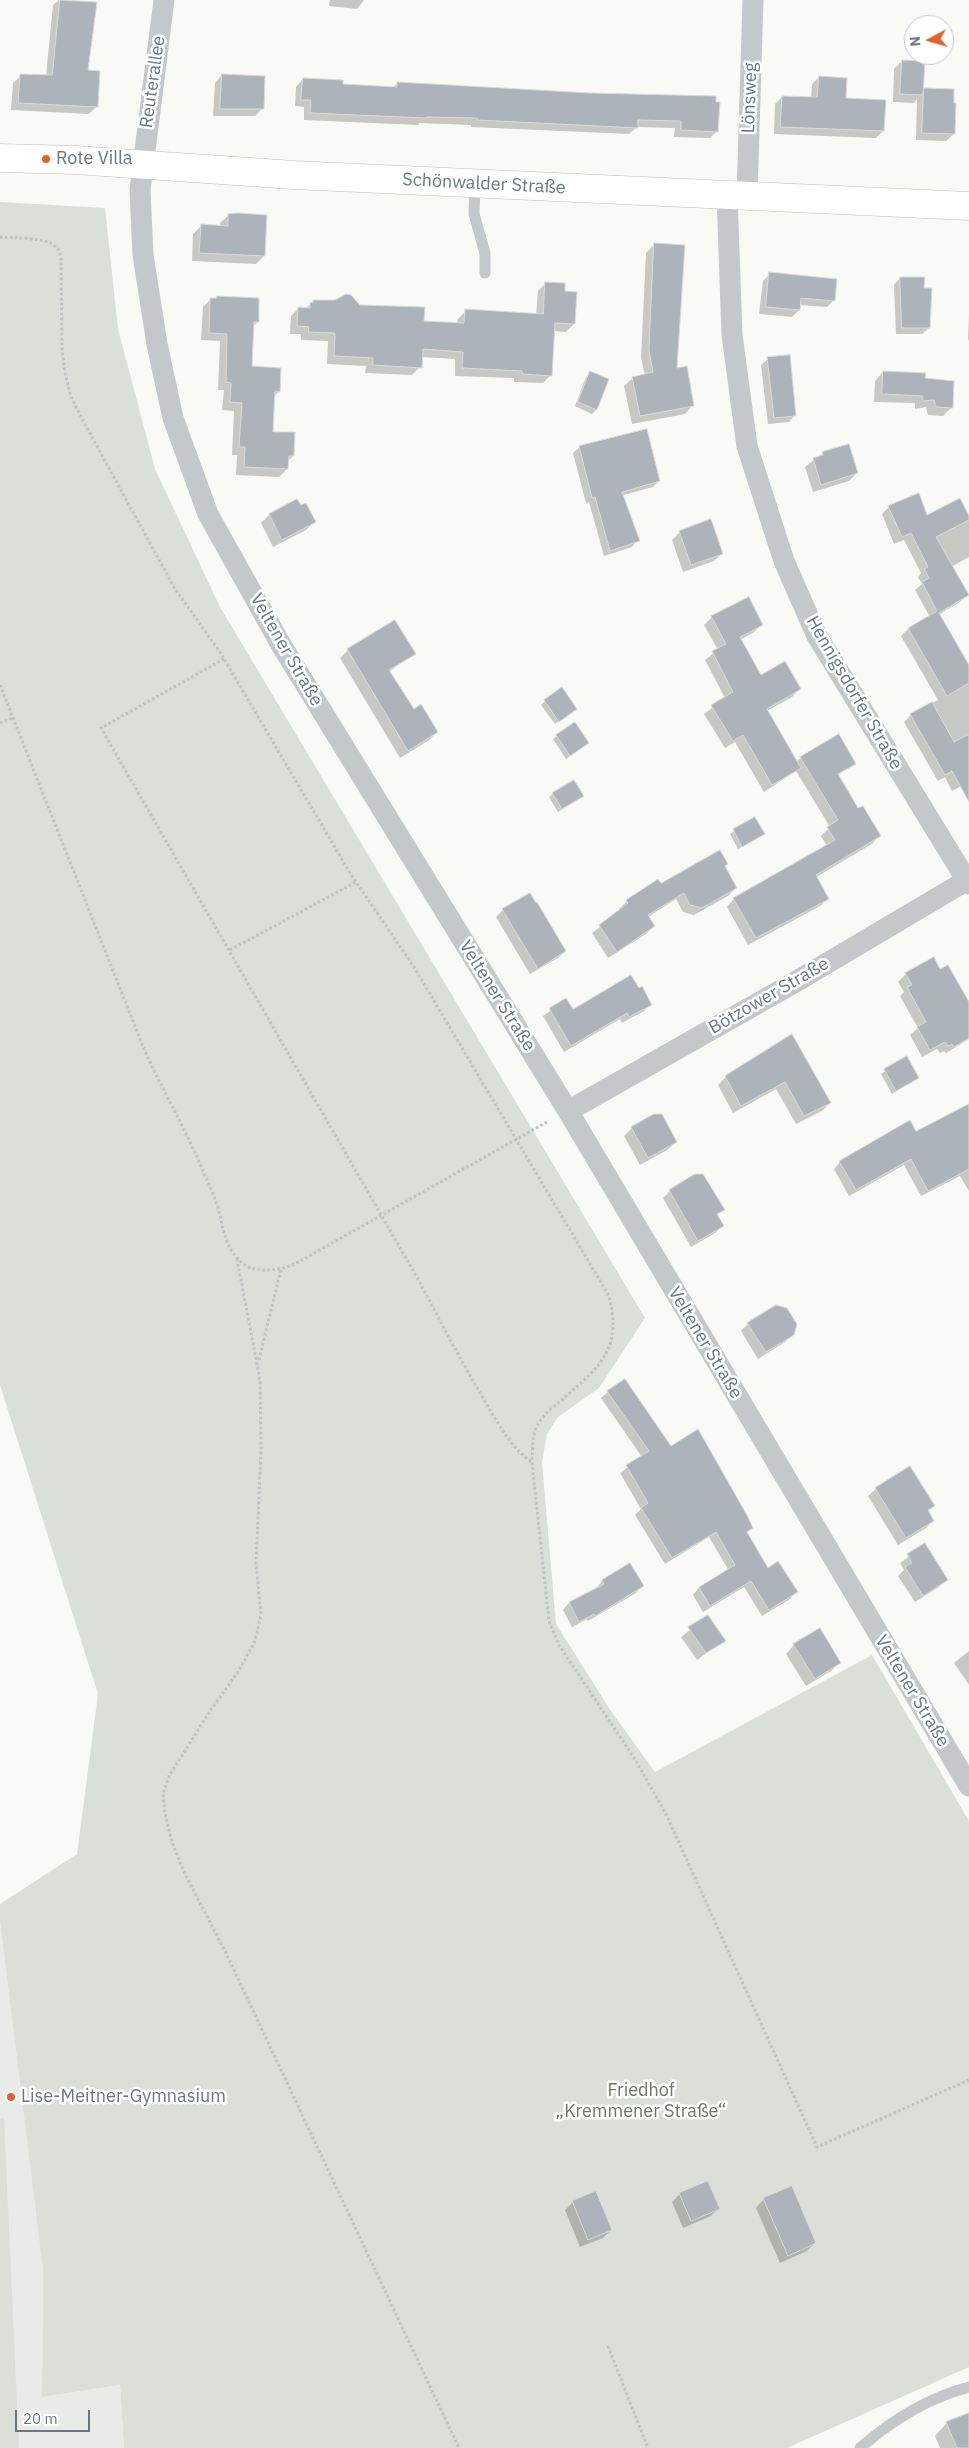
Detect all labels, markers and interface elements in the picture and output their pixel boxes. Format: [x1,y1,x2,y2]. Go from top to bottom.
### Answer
north arrow [904,15,954,65]
street label: Reuterallee [136,34,170,130]
text: N [906,35,925,47]
street label: Lönsweg [738,62,762,134]
place label: Rote Villa [56,148,132,170]
marker: Rote Villa [40,153,52,165]
street label: Schönwalder Straße [402,169,566,199]
street label: Veltener Straße [245,590,327,710]
street label: Hennigsdorfer Straße [801,612,907,774]
street label: Veltener Straße [454,937,540,1055]
street label: Bötzower Straße [705,953,833,1039]
street label: Veltener Straße [663,1283,747,1403]
street label: Veltener Straße [870,1631,954,1751]
park label: Friedhof „Kremmener Straße“ [556,2080,726,2122]
place label: Lise-Meitner-Gymnasium [21,2086,226,2108]
marker: Lise-Meitner-Gymnasium [5,2091,17,2103]
scale bar [18,2400,92,2432]
text: 20 m [23,2409,58,2428]

